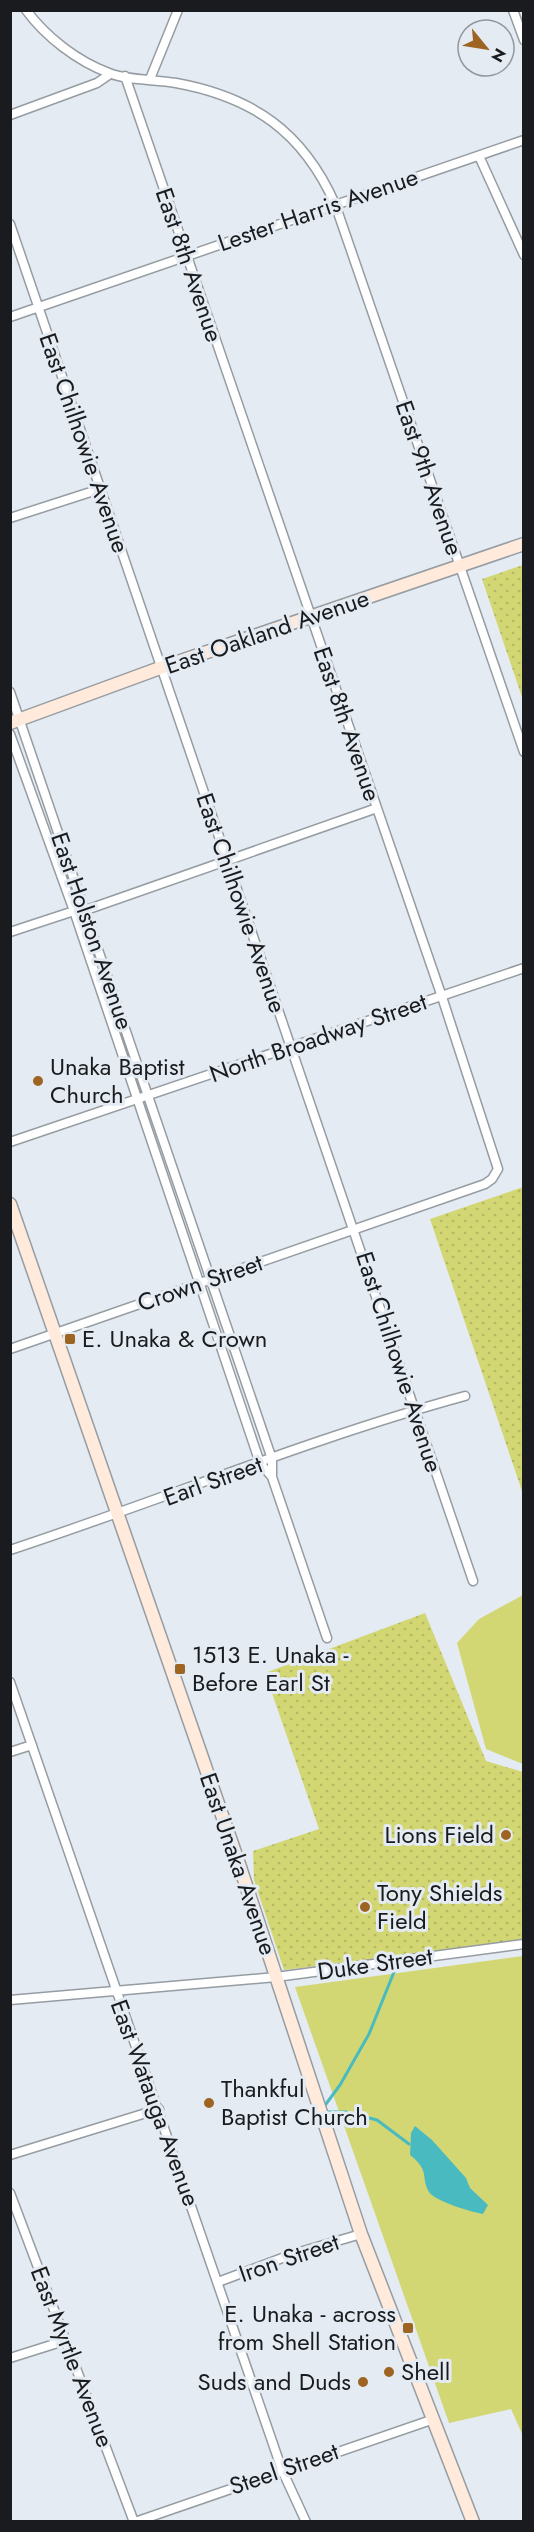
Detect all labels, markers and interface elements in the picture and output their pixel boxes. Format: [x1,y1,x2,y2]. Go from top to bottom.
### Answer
north arrow [456,18,516,78]
text: N [485,44,512,67]
street label: Lester Harris Avenue [213,159,423,260]
street label: East 8th Avenue [147,183,232,347]
street label: East Chilhowie Avenue [30,328,139,557]
street label: East 9th Avenue [387,396,472,560]
street label: East Oakland Avenue [160,580,374,683]
street label: East 8th Avenue [305,642,390,806]
street label: East Chilhowie Avenue [187,788,296,1017]
street label: East Holston Avenue [42,828,143,1034]
street label: North Broadway Street [204,984,431,1091]
place label: Unaka Baptist Church [50,1049,185,1112]
marker: Unaka Baptist Church [31,1074,45,1088]
street label: Crown Street [132,1245,267,1320]
street label: East Chilhowie Avenue [347,1247,452,1477]
place label: E. Unaka & Crown [82,1321,267,1356]
marker: E. Unaka & Crown [63,1332,77,1346]
street label: Earl Street [158,1446,267,1515]
place label: 1513 E. Unaka - Before Earl St [192,1637,349,1700]
marker: 1513 E. Unaka - Before Earl St [173,1662,187,1676]
street label: East Unaka Avenue [191,1768,286,1960]
place label: Lions Field [385,1817,494,1852]
marker: Lions Field [499,1828,513,1842]
place label: Tony Shields Field [377,1875,502,1938]
marker: Tony Shields Field [358,1900,372,1914]
street label: Duke Street [315,1938,435,1989]
street label: East Watauga Avenue [102,1995,209,2211]
place label: Thankful Baptist Church [221,2071,368,2134]
marker: Thankful Baptist Church [202,2096,216,2110]
street label: Iron Street [234,2224,344,2291]
street label: East Myrtle Avenue [22,2261,123,2452]
place label: E. Unaka - across from Shell Station [218,2296,396,2359]
marker: E. Unaka - across from Shell Station [401,2321,415,2335]
place label: Shell [401,2354,450,2389]
place label: Suds and Duds [197,2364,351,2399]
marker: Shell [382,2365,396,2379]
marker: Suds and Duds [356,2375,370,2389]
street label: Steel Street [224,2433,343,2504]

